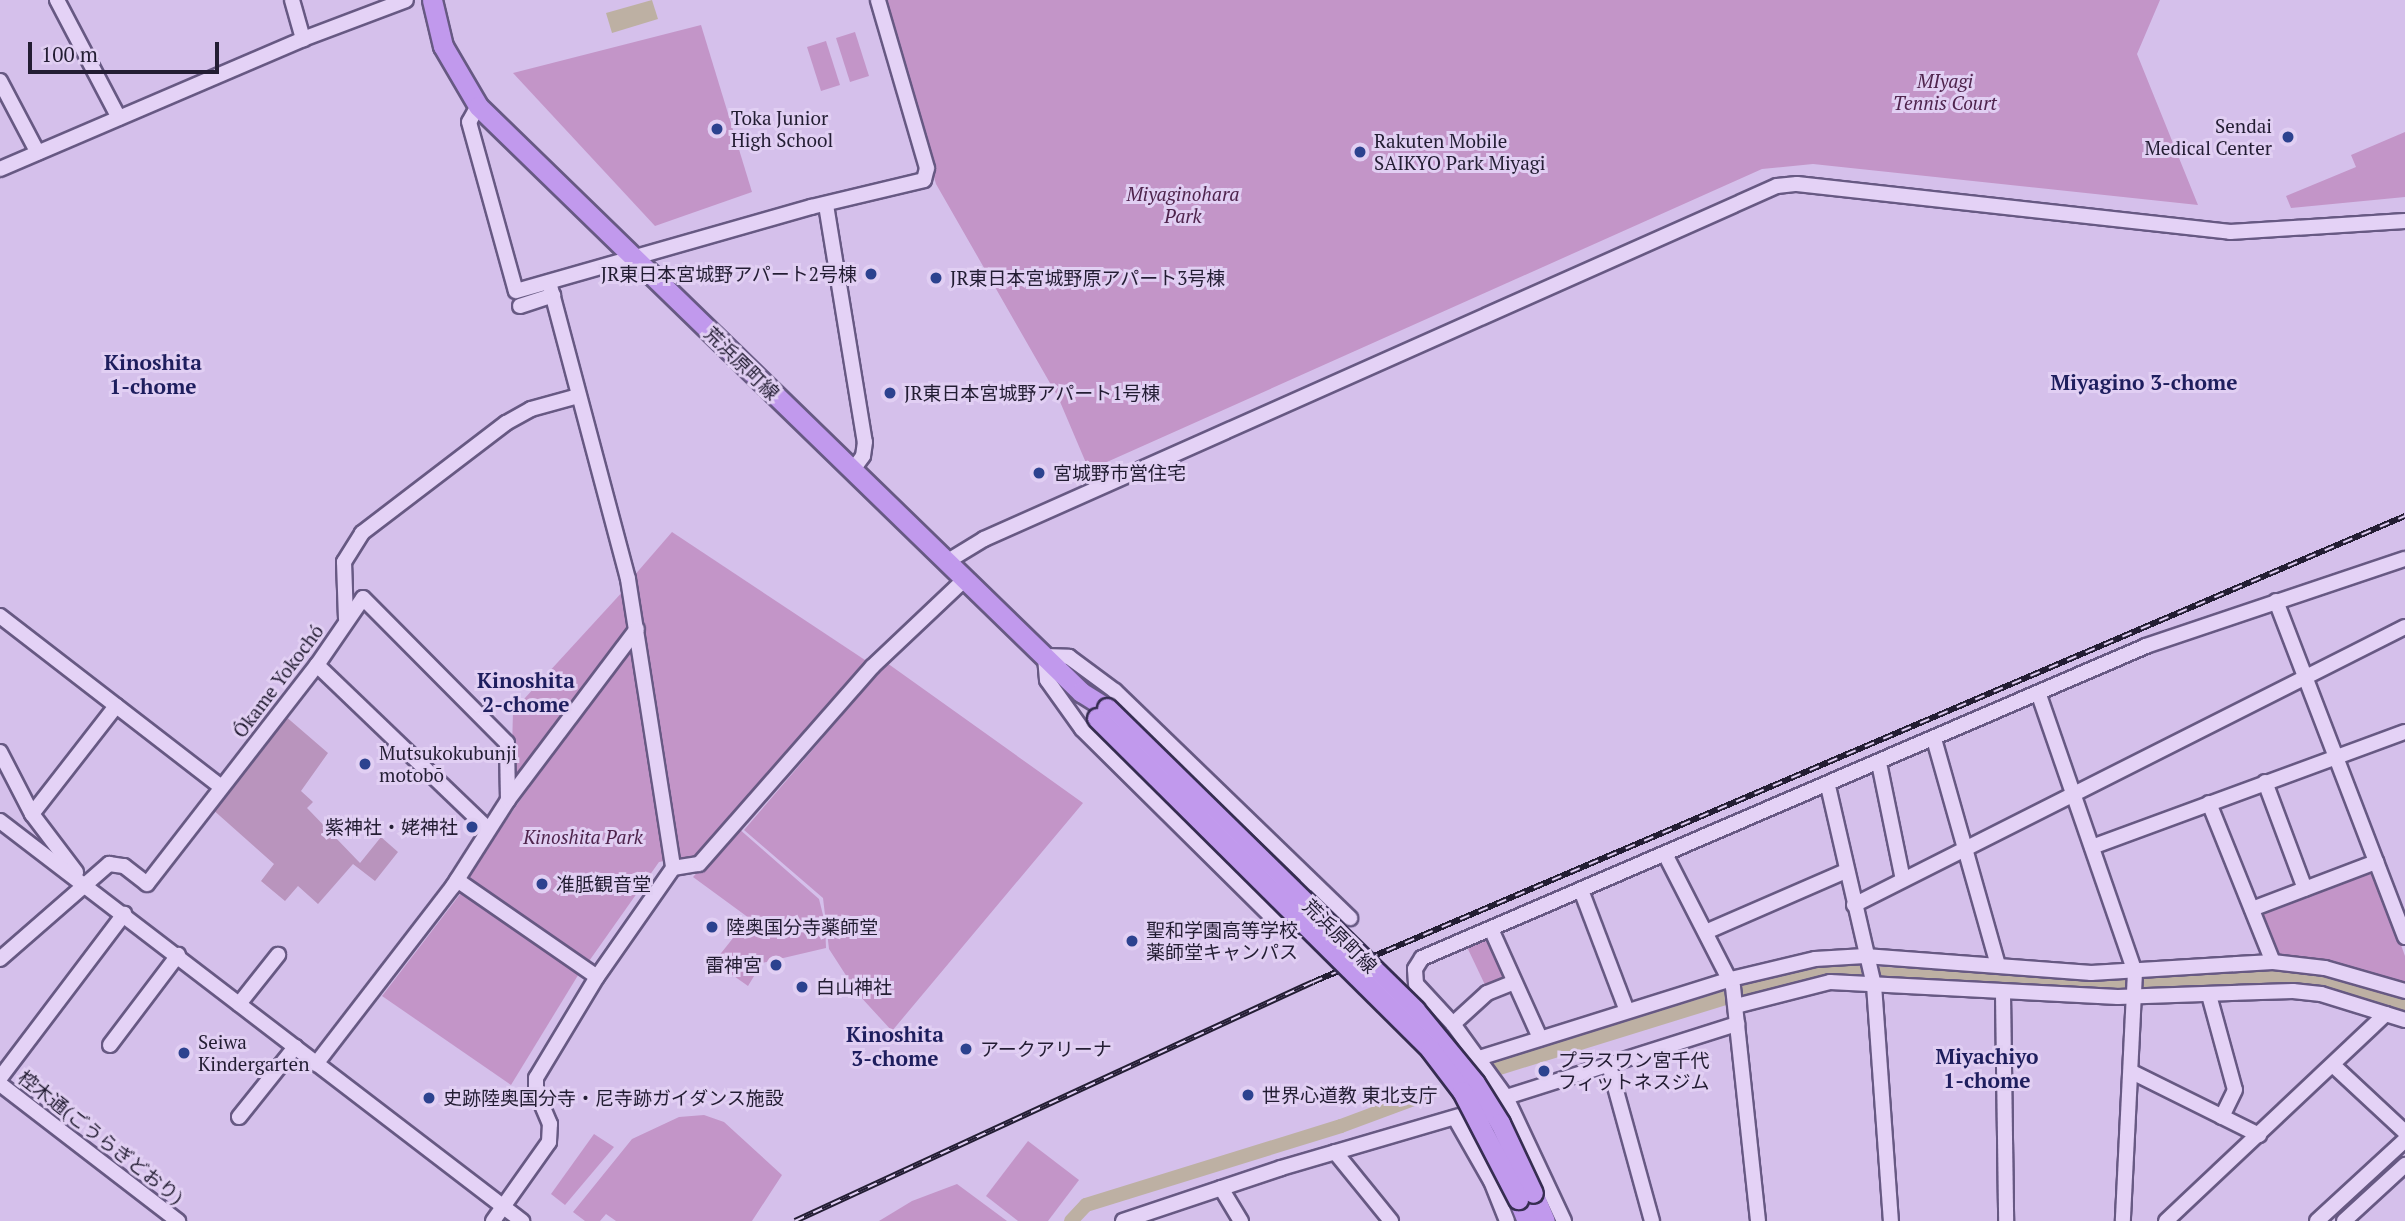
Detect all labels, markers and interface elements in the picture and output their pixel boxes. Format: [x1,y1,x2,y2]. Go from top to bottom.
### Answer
scale bar [32,28,222,72]
text: 100 m [41,40,98,68]
park label: MIyagi Tennis Court [1893,70,1997,114]
place label: Toka Junior High School [731,107,833,151]
place label: Sendai Medical Center [2144,115,2272,159]
marker: Toka Junior High School [709,121,725,137]
marker: Sendai Medical Center [2278,127,2298,147]
place label: Rakuten Mobile SAIKYO Park Miyagi [1374,130,1546,174]
marker: Rakuten Mobile SAIKYO Park Miyagi [1352,144,1368,160]
park label: Miyaginohara Park [1127,183,1239,227]
place label: JR東日本宮城野アパート2号棟 [600,263,857,285]
marker: JR東日本宮城野アパート2号棟 [863,266,879,282]
place label: JR東日本宮城野原アパート3号棟 [950,267,1226,289]
marker: JR東日本宮城野原アパート3号棟 [928,270,944,286]
street label: 荒浜原町線 [700,322,784,404]
district label: Kinoshita 1-chome [104,349,202,399]
district label: Miyagino 3-chome [2050,369,2238,395]
place label: JR東日本宮城野アパート1号棟 [904,382,1161,404]
marker: JR東日本宮城野アパート1号棟 [882,385,898,401]
place label: 宮城野市営住宅 [1053,462,1186,484]
marker: 宮城野市営住宅 [1031,465,1047,481]
street label: Ókame Yokochó [228,620,328,742]
district label: Kinoshita 2-chome [477,667,575,717]
place label: Mutsukokubunji motobō [379,742,517,786]
marker: Mutsukokubunji motobō [357,756,373,772]
place label: 紫神社・姥神社 [325,816,458,838]
marker: 紫神社・姥神社 [464,819,480,835]
park label: Kinoshita Park [523,826,643,848]
place label: 准胝観音堂 [556,873,651,895]
marker: 准胝観音堂 [534,876,550,892]
street label: 荒浜原町線 [1298,894,1382,978]
place label: 陸奥国分寺薬師堂 [726,916,878,938]
marker: 陸奥国分寺薬師堂 [704,919,720,935]
place label: 聖和学園高等学校 薬師堂キャンパス [1146,919,1298,963]
marker: 聖和学園高等学校 薬師堂キャンパス [1124,933,1140,949]
place label: 雷神宮 [705,954,762,976]
marker: 雷神宮 [768,957,784,973]
place label: 白山神社 [816,976,892,998]
marker: 白山神社 [794,979,810,995]
district label: Kinoshita 3-chome [846,1021,944,1071]
place label: Seiwa Kindergarten [198,1031,309,1075]
place label: アークアリーナ [980,1038,1112,1060]
marker: アークアリーナ [958,1041,974,1057]
district label: Miyachiyo 1-chome [1935,1043,2039,1093]
marker: Seiwa Kindergarten [176,1045,192,1061]
place label: プラスワン宮千代 フィットネスジム [1558,1049,1710,1093]
marker: プラスワン宮千代 フィットネスジム [1536,1063,1552,1079]
street label: 椌木通(ごうらぎどおり) [14,1066,188,1208]
place label: 世界心道教 東北支庁 [1262,1084,1438,1106]
place label: 史跡陸奥国分寺・尼寺跡ガイダンス施設 [443,1087,785,1109]
marker: 世界心道教 東北支庁 [1240,1087,1256,1103]
marker: 史跡陸奥国分寺・尼寺跡ガイダンス施設 [421,1090,437,1106]

